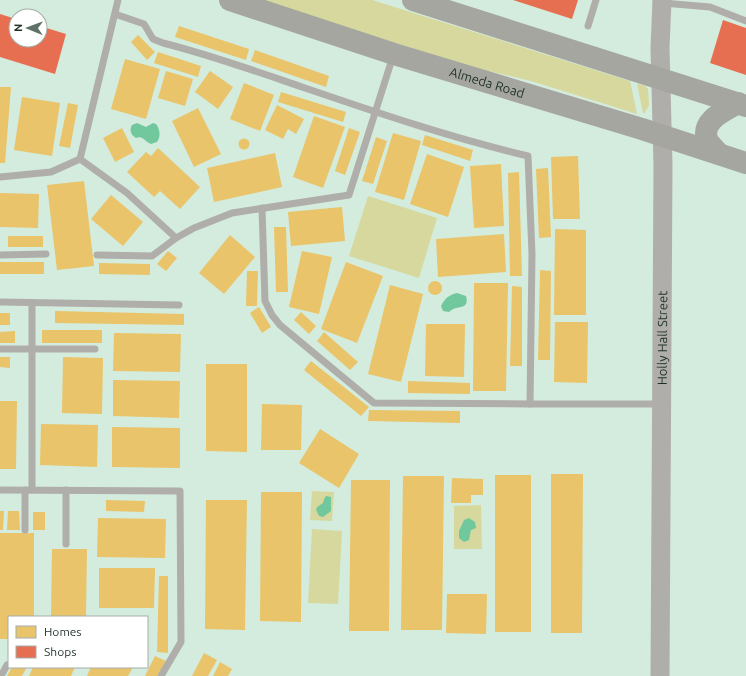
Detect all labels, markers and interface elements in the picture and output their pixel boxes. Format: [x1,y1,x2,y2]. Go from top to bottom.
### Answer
north arrow [8,8,48,48]
text: N [12,24,24,32]
street label: Almeda Road [448,64,526,100]
street label: Holly Hall Street [655,291,669,385]
legend [8,616,148,668]
text: Homes [44,625,82,638]
text: Shops [44,645,76,658]

